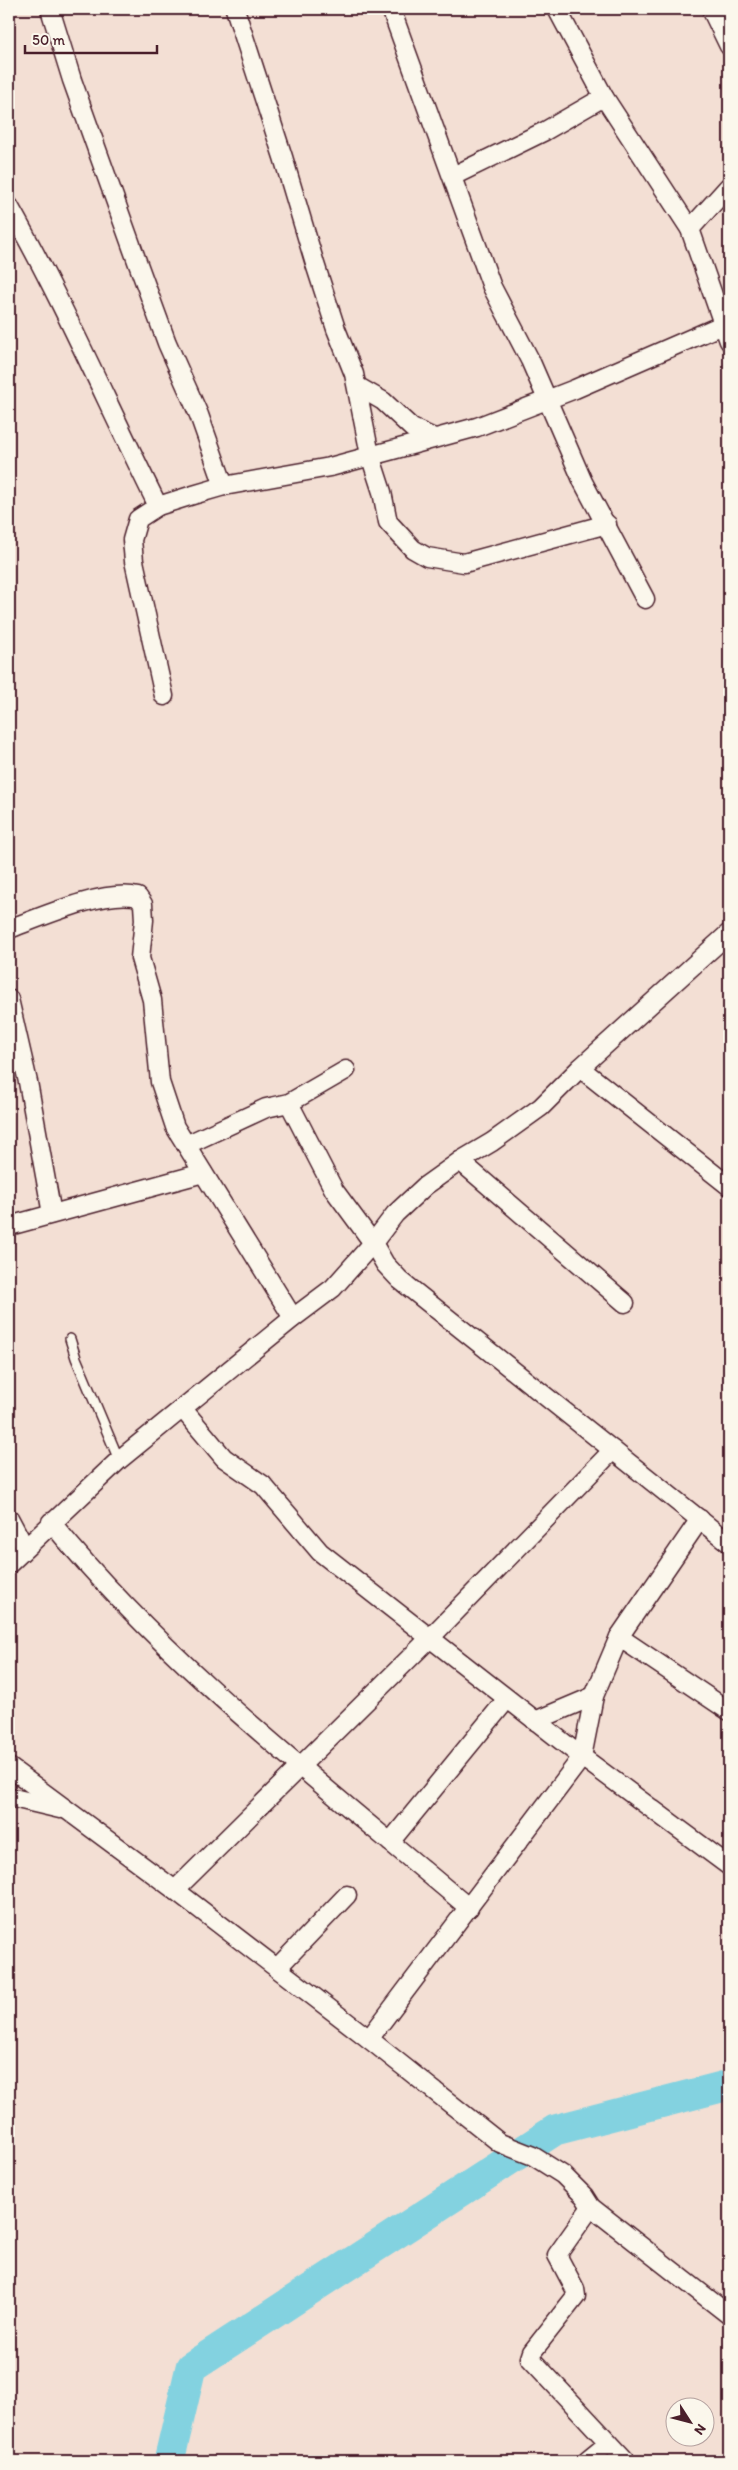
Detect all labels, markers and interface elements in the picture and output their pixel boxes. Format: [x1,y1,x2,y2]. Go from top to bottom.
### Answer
scale bar [25,22,158,54]
text: 50 m [32,31,65,49]
north arrow [666,2398,716,2448]
text: N [690,2421,710,2438]

